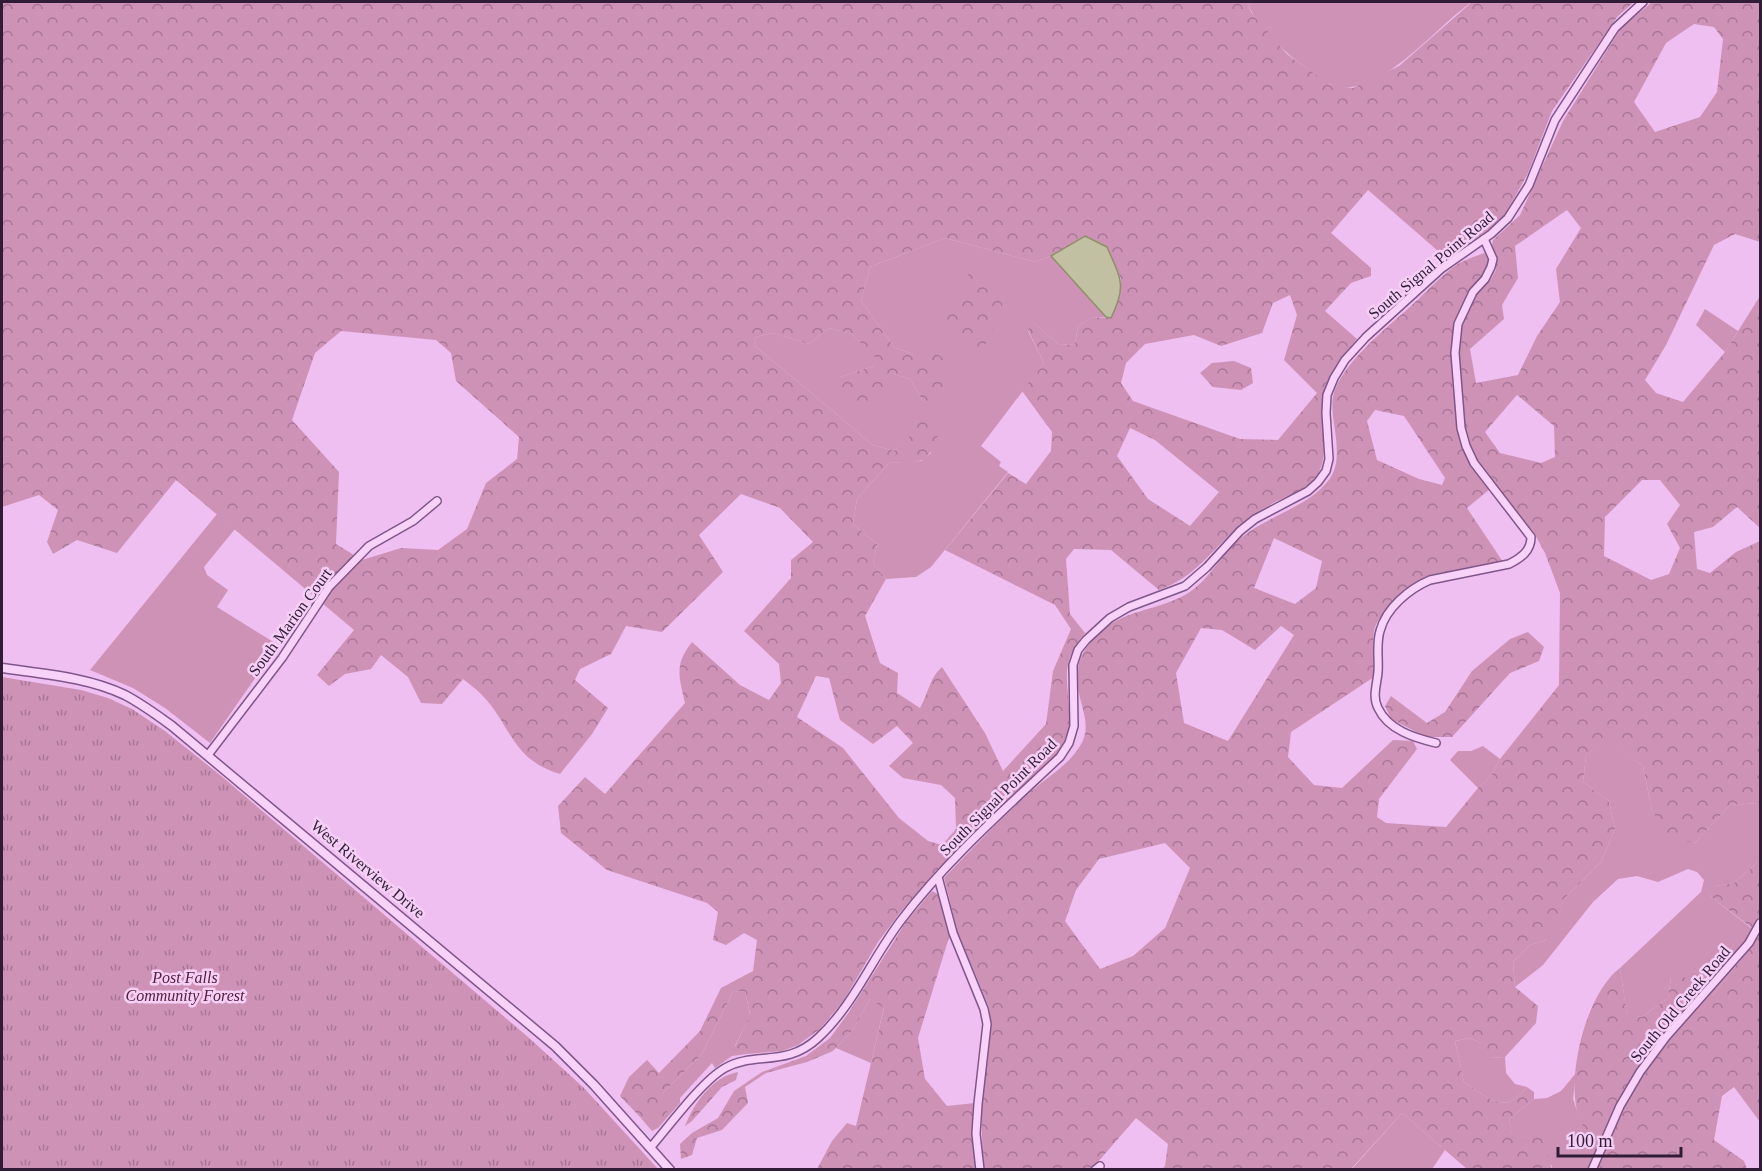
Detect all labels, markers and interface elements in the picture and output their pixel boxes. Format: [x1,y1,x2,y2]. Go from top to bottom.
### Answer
street label: South Signal Point Road [1365,208,1498,323]
street label: South Marion Court [245,564,335,679]
street label: South Signal Point Road [936,735,1061,860]
street label: West Riverview Drive [308,817,428,921]
street label: South Old Creek Road [1627,943,1733,1065]
park label: Post Falls Community Forest [126,969,245,1005]
scale bar [1558,1120,1681,1158]
text: 100 m [1567,1131,1613,1151]

